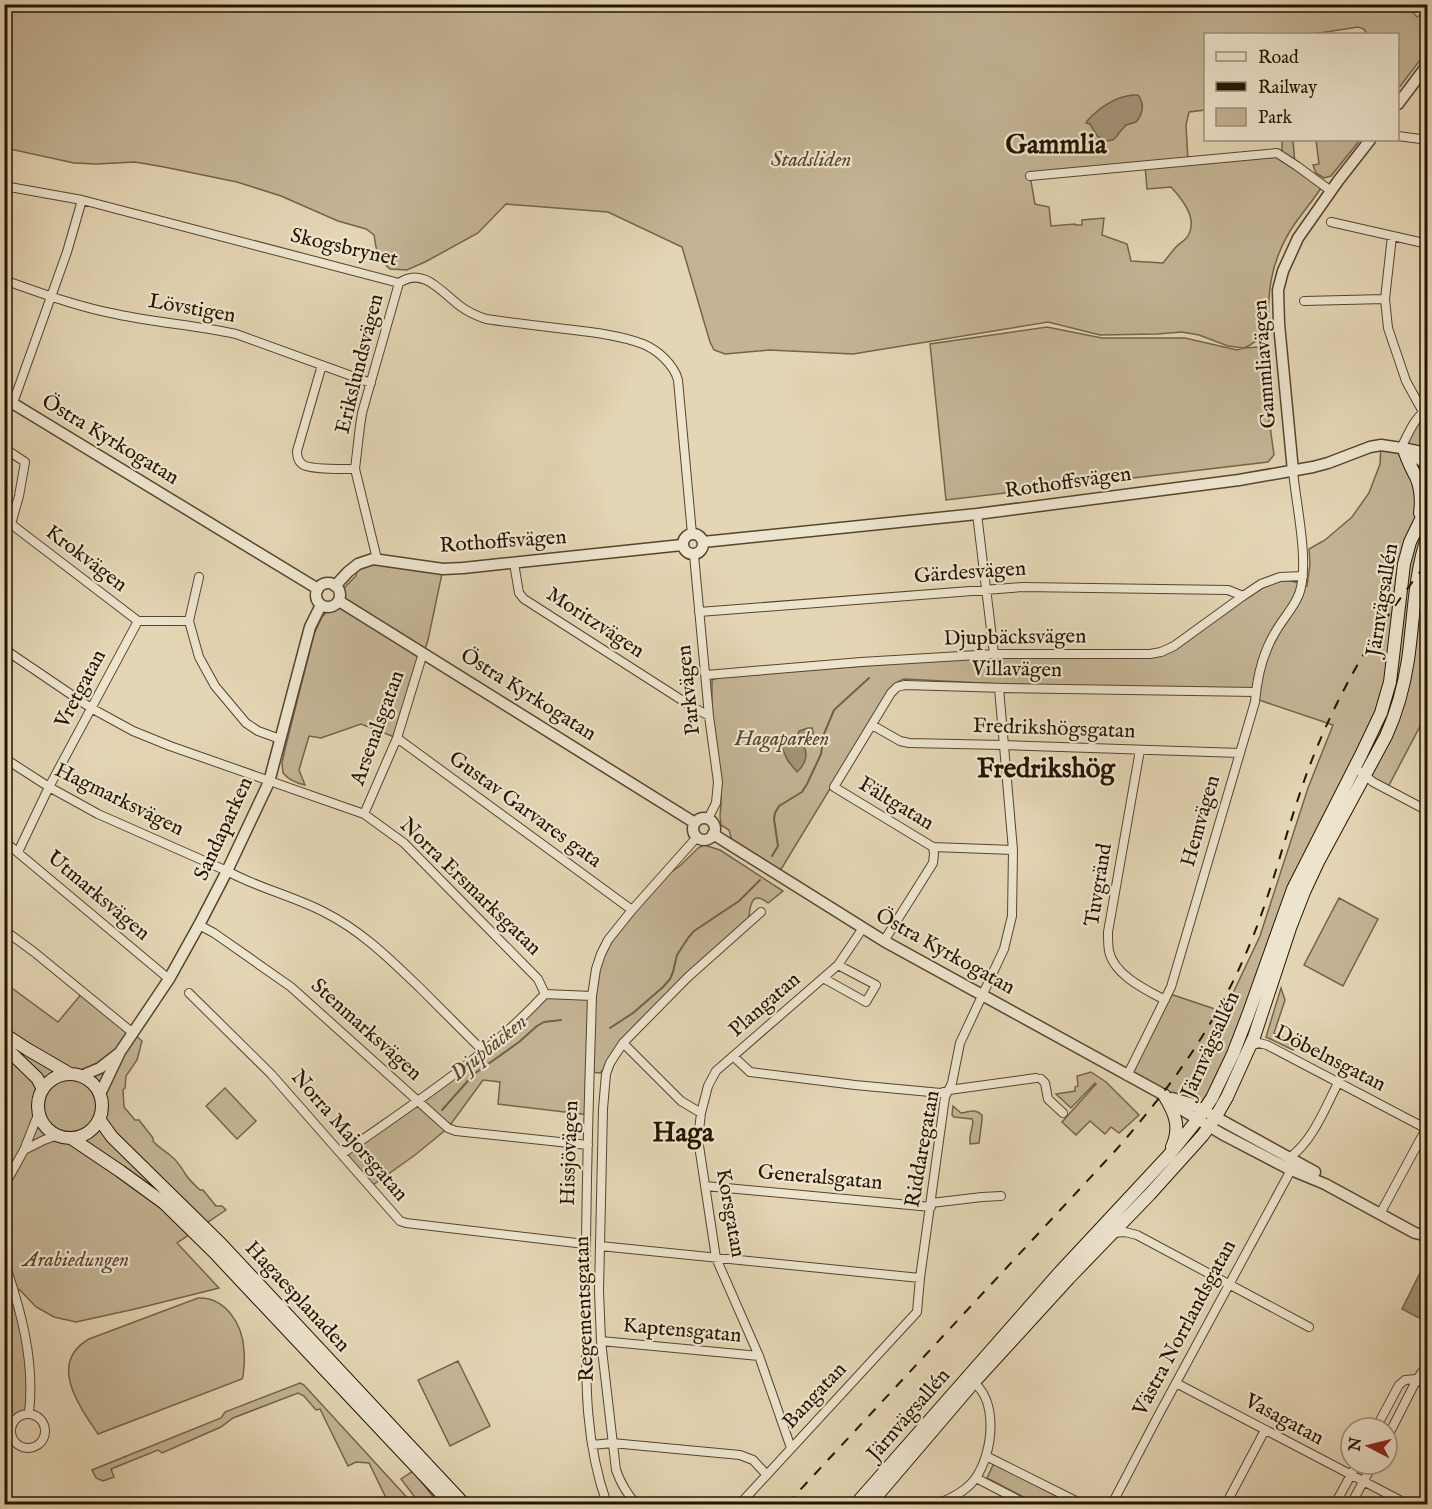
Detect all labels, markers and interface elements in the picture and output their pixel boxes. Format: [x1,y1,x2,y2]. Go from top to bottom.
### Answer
legend [1204,33,1399,141]
text: Road [1258,47,1299,70]
text: Railway [1258,77,1317,100]
text: Park [1258,107,1293,130]
district label: Gammlia [1005,129,1108,163]
park label: Stadsliden [771,147,851,174]
street label: Skogsbrynet [288,223,400,273]
street label: Lövstigen [146,288,238,330]
street label: Erikslundsvägen [330,291,390,437]
street label: Gammliavägen [1247,299,1283,429]
street label: Östra Kyrkogatan [36,388,184,492]
street label: Rothoffsvägen [1003,461,1133,505]
street label: Krokvägen [40,519,132,599]
street label: Rothoffsvägen [439,524,567,560]
street label: Järnvägsallén [1360,542,1405,660]
street label: Gärdesvägen [913,556,1027,590]
street label: Moritzvägen [541,581,649,665]
street label: Djupbäcksvägen [943,623,1087,653]
street label: Östra Kyrkogatan [455,642,601,748]
street label: Parkvägen [671,644,707,736]
street label: Vretgatan [49,645,113,734]
street label: Villavägen [971,656,1062,684]
street label: Arsenalsgatan [344,667,411,790]
street label: Fredrikshögsgatan [972,713,1136,745]
park label: Hagaparken [734,726,829,753]
street label: Gustav Garvares gata [443,745,608,875]
district label: Fredrikshög [977,753,1116,787]
street label: Hagmarksvägen [50,757,188,843]
street label: Fältgatan [853,771,939,837]
street label: Hemvägen [1175,772,1227,870]
street label: Sandaparken [188,773,260,885]
street label: Norra Ersmarksgatan [393,812,547,962]
street label: Tuvgränd [1079,841,1119,929]
street label: Utmarksvägen [41,845,155,947]
street label: Östra Kyrkogatan [870,902,1020,1002]
street label: Plangatan [724,967,806,1043]
street label: Stenmarksvägen [305,973,427,1087]
street label: Järnvägsallén [1175,987,1247,1104]
water label: Djupbäcken [445,1008,533,1088]
street label: Döbelnsgatan [1270,1019,1390,1099]
street label: Norra Majorsgatan [284,1064,414,1208]
street label: Riddaregatan [899,1088,947,1210]
street label: Hissjövägen [555,1100,585,1206]
district label: Haga [652,1117,715,1151]
street label: Generalsgatan [757,1159,883,1197]
street label: Korsgatan [709,1167,751,1259]
street label: Hagaesplanaden [238,1235,356,1359]
street label: Västra Norrlandsgatan [1127,1235,1243,1422]
street label: Regementsgatan [569,1236,601,1382]
park label: Arabiedungen [21,1247,129,1274]
street label: Kaptensgatan [622,1312,742,1350]
street label: Bangatan [777,1357,853,1435]
street label: Järnvägsallén [860,1363,957,1468]
street label: Vasagatan [1239,1387,1328,1452]
north arrow [1339,1416,1399,1476]
text: N [1345,1436,1367,1453]

